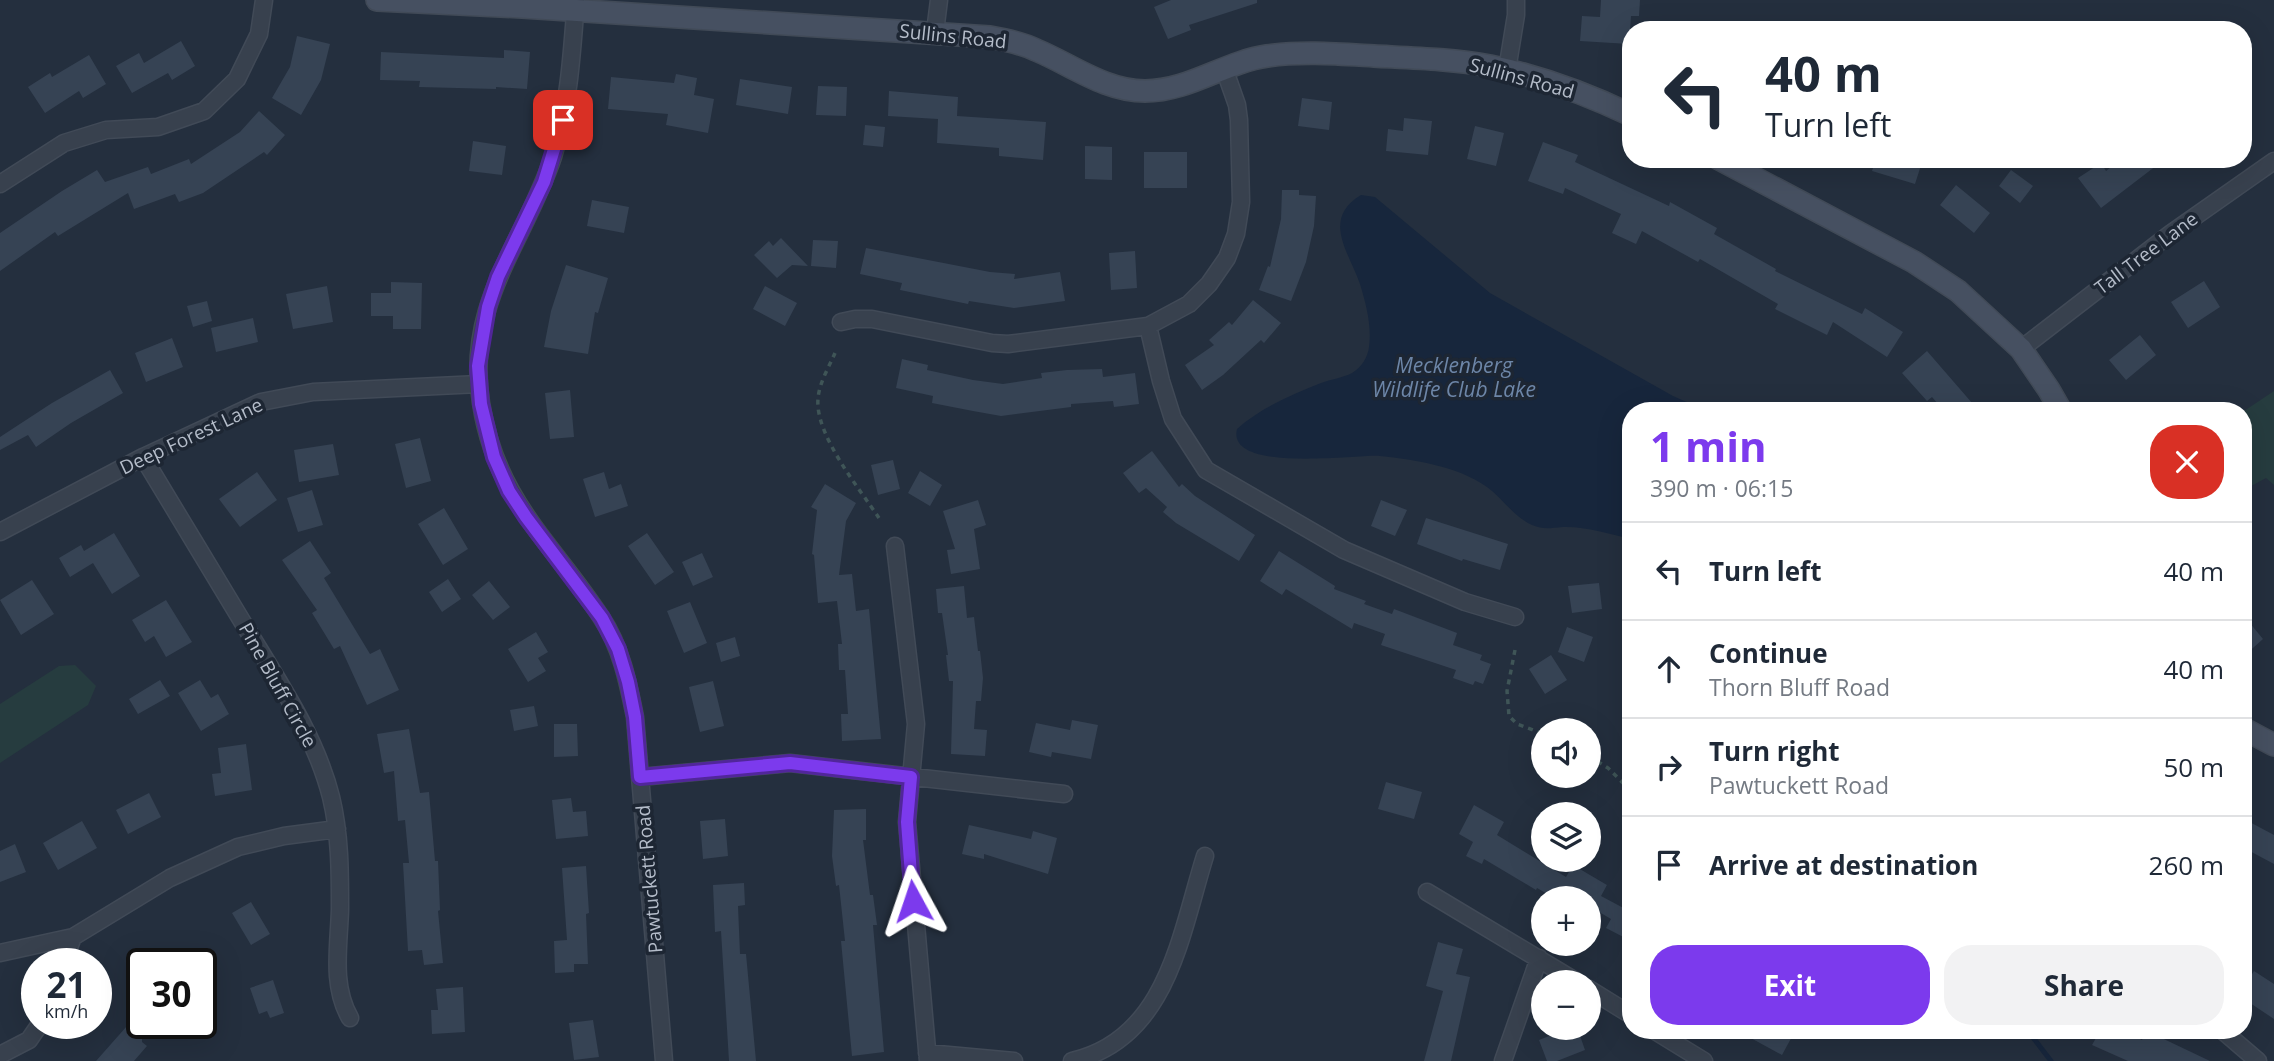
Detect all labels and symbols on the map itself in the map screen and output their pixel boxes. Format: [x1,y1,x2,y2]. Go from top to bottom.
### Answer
street label: Sullins Road [898,17,1008,55]
street label: Sullins Road [1467,52,1577,104]
pin [533,90,593,150]
street label: Tall Tree Lane [2089,206,2203,300]
water label: Mecklenberg Wildlife Club Lake [1372,351,1536,403]
street label: Deep Forest Lane [115,391,267,481]
street label: Pine Bluff Circle [233,618,323,752]
street label: Pawtuckett Road [630,804,668,954]
position arrow [876,864,950,938]
speed limit sign: 30 [126,948,217,1039]

